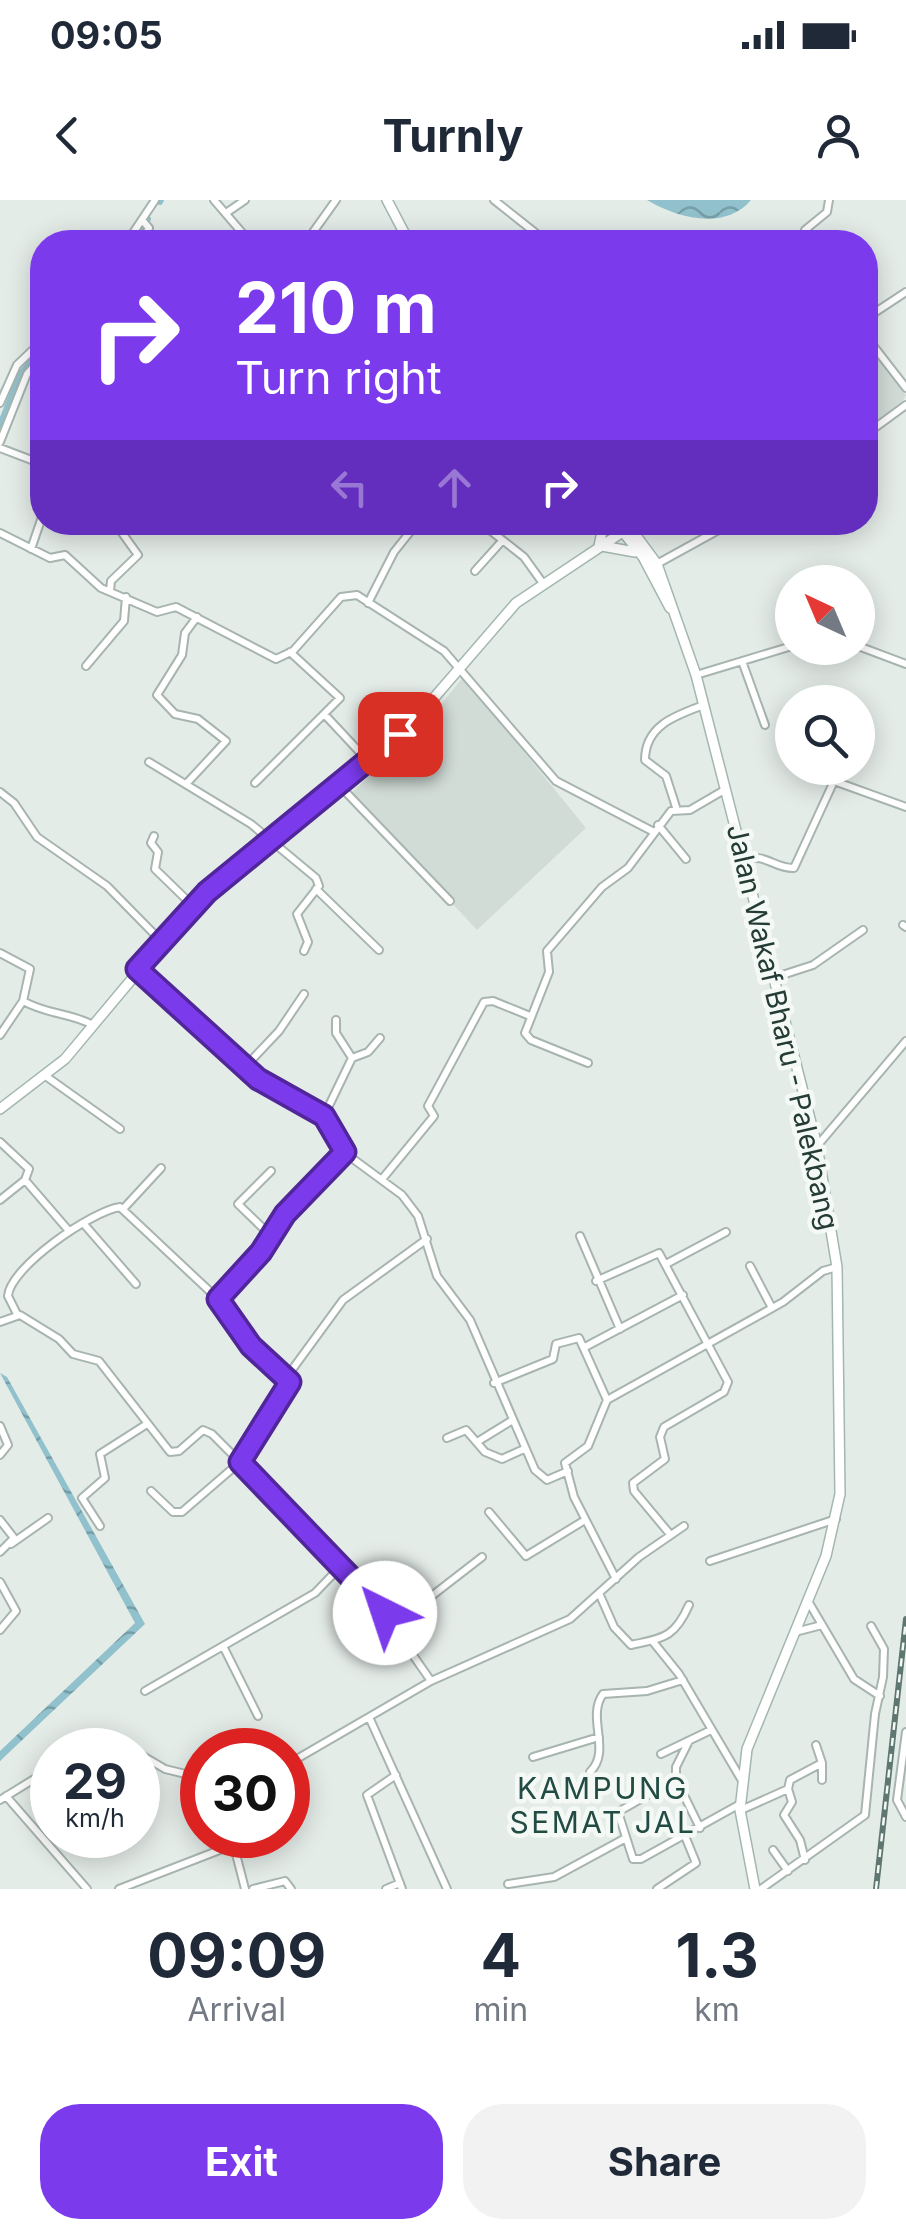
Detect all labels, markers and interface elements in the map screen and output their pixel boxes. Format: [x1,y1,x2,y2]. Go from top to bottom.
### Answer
text: 09:05 [50,12,163,58]
icon: back [40,108,95,163]
text: Turnly [382,108,524,163]
icon: person [811,108,866,163]
text: 210 m [235,265,437,350]
icon: right [70,270,200,400]
text: Turn right [235,350,442,405]
icon: left [322,460,377,515]
icon: ahead [427,460,482,515]
icon: right [532,460,587,515]
north arrow [775,565,875,665]
map controls [775,565,875,785]
button: search [775,685,875,785]
pin [358,692,443,777]
icon: arrive [373,707,428,762]
street label: Jalan Wakaf Bharu - Palekbang [720,821,846,1233]
position arrow [333,1561,437,1665]
speed limit sign: 30 [180,1728,310,1858]
text: 29 [63,1751,127,1811]
district label: KAMPUNG SEMAT JAL [509,1770,697,1840]
text: km/h [65,1803,125,1833]
text: 09:09 [147,1919,326,1991]
text: 4 [481,1919,521,1991]
text: 1.3 [675,1919,759,1991]
text: Arrival [187,1990,286,2029]
text: min [473,1990,528,2029]
text: km [694,1990,740,2029]
button: Exit [40,2104,443,2219]
button: Share [463,2104,866,2219]

